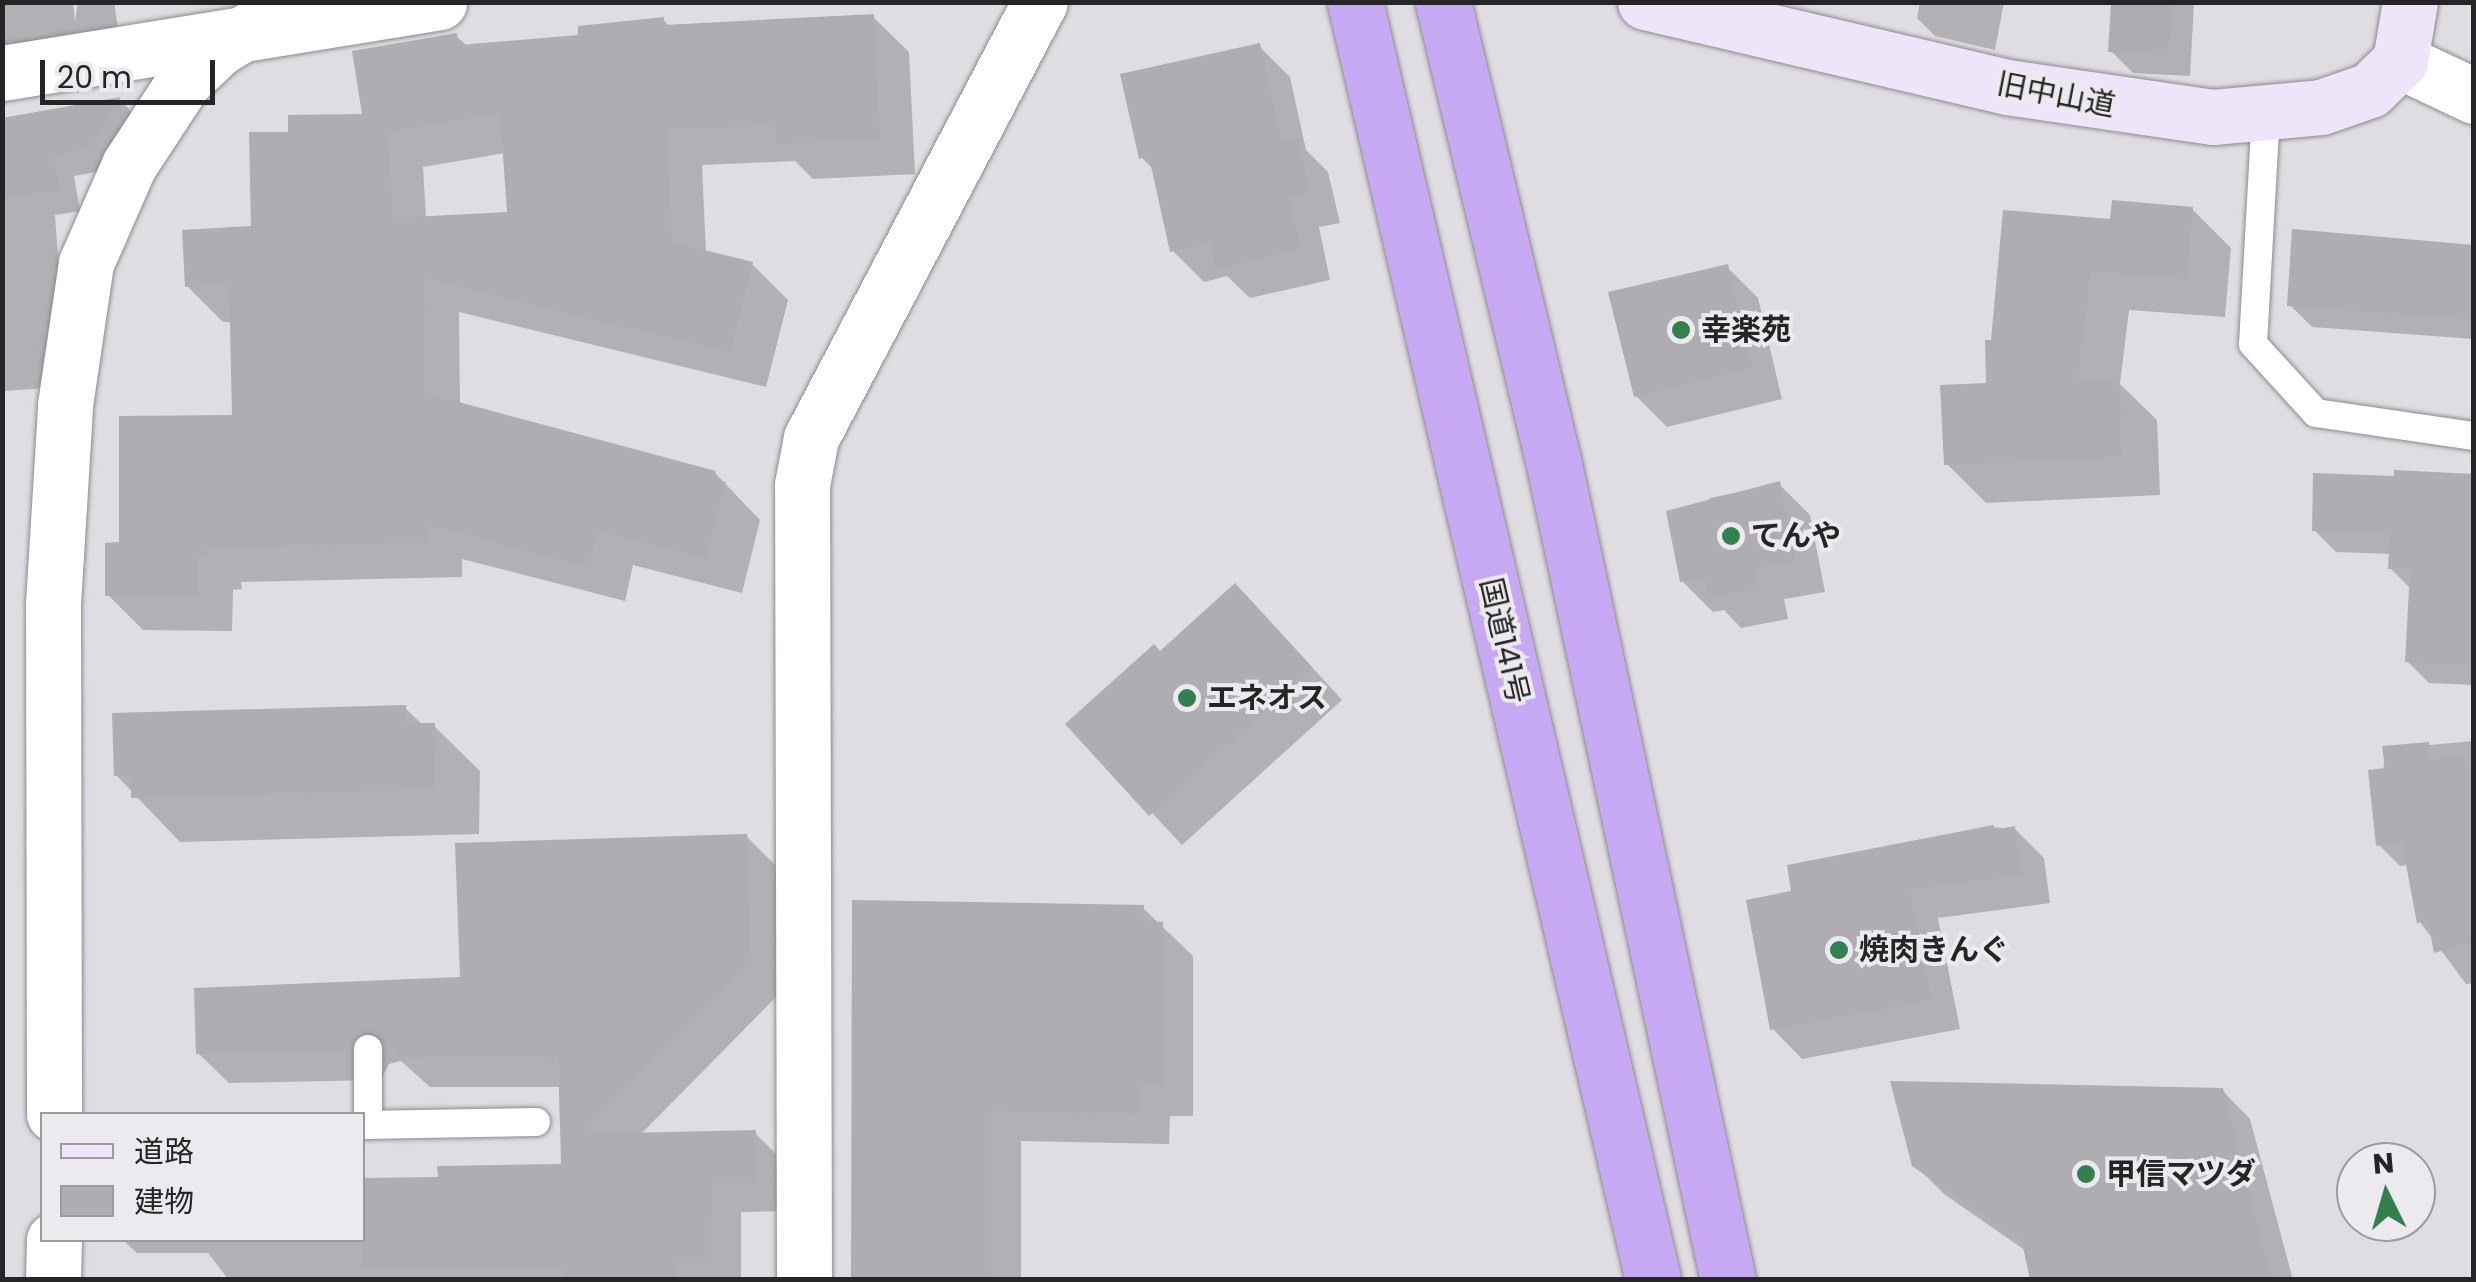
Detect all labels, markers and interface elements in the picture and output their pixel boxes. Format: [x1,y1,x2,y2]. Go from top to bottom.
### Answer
scale bar [45,40,220,102]
text: 20 m [57,56,132,99]
street label: 旧中山道 [1994,66,2118,124]
place label: 幸楽苑 [1701,312,1791,348]
marker: 幸楽苑 [1670,319,1692,341]
place label: てんや [1751,518,1841,554]
marker: てんや [1720,525,1742,547]
street label: 国道141号 [1472,575,1536,707]
place label: エネオス [1207,680,1327,716]
marker: エネオス [1176,687,1198,709]
place label: 焼肉きんぐ [1859,932,2009,968]
marker: 焼肉きんぐ [1828,939,1850,961]
legend [40,1112,365,1242]
text: 道路 [134,1130,194,1173]
north arrow [2336,1142,2436,1242]
text: N [2371,1143,2396,1184]
place label: 甲信マツダ [2106,1156,2256,1192]
marker: 甲信マツダ [2075,1163,2097,1185]
text: 建物 [134,1180,194,1223]

